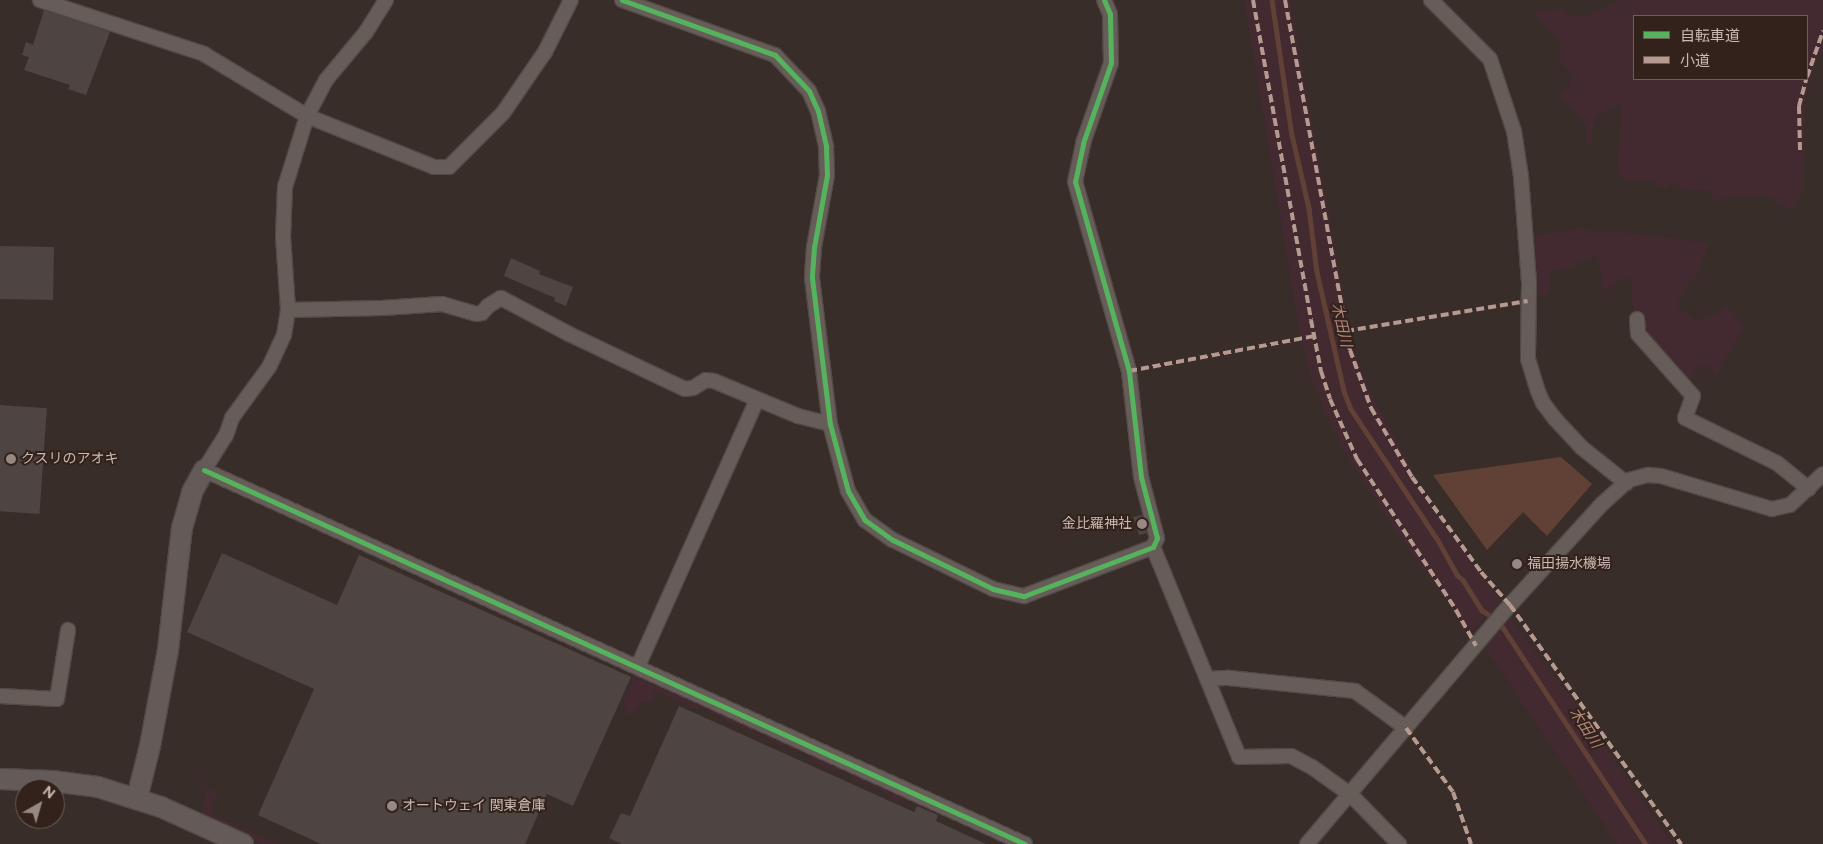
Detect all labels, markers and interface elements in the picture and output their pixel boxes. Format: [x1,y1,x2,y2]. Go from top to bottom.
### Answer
legend [1633,15,1808,80]
text: 自転車道 [1680,27,1740,45]
text: 小道 [1680,52,1710,70]
water label: 木田川 [1327,301,1355,349]
place label: クスリのアオキ [21,451,119,467]
marker: クスリのアオキ [5,453,17,465]
place label: 金比羅神社 [1062,516,1132,532]
marker: 金比羅神社 [1136,518,1148,530]
place label: 福田揚水機場 [1527,556,1611,572]
marker: 福田揚水機場 [1511,558,1523,570]
water label: 木田川 [1565,704,1605,752]
north arrow [15,779,65,829]
text: N [39,783,58,803]
place label: オートウェイ 関東倉庫 [402,798,545,814]
marker: オートウェイ 関東倉庫 [386,800,398,812]

